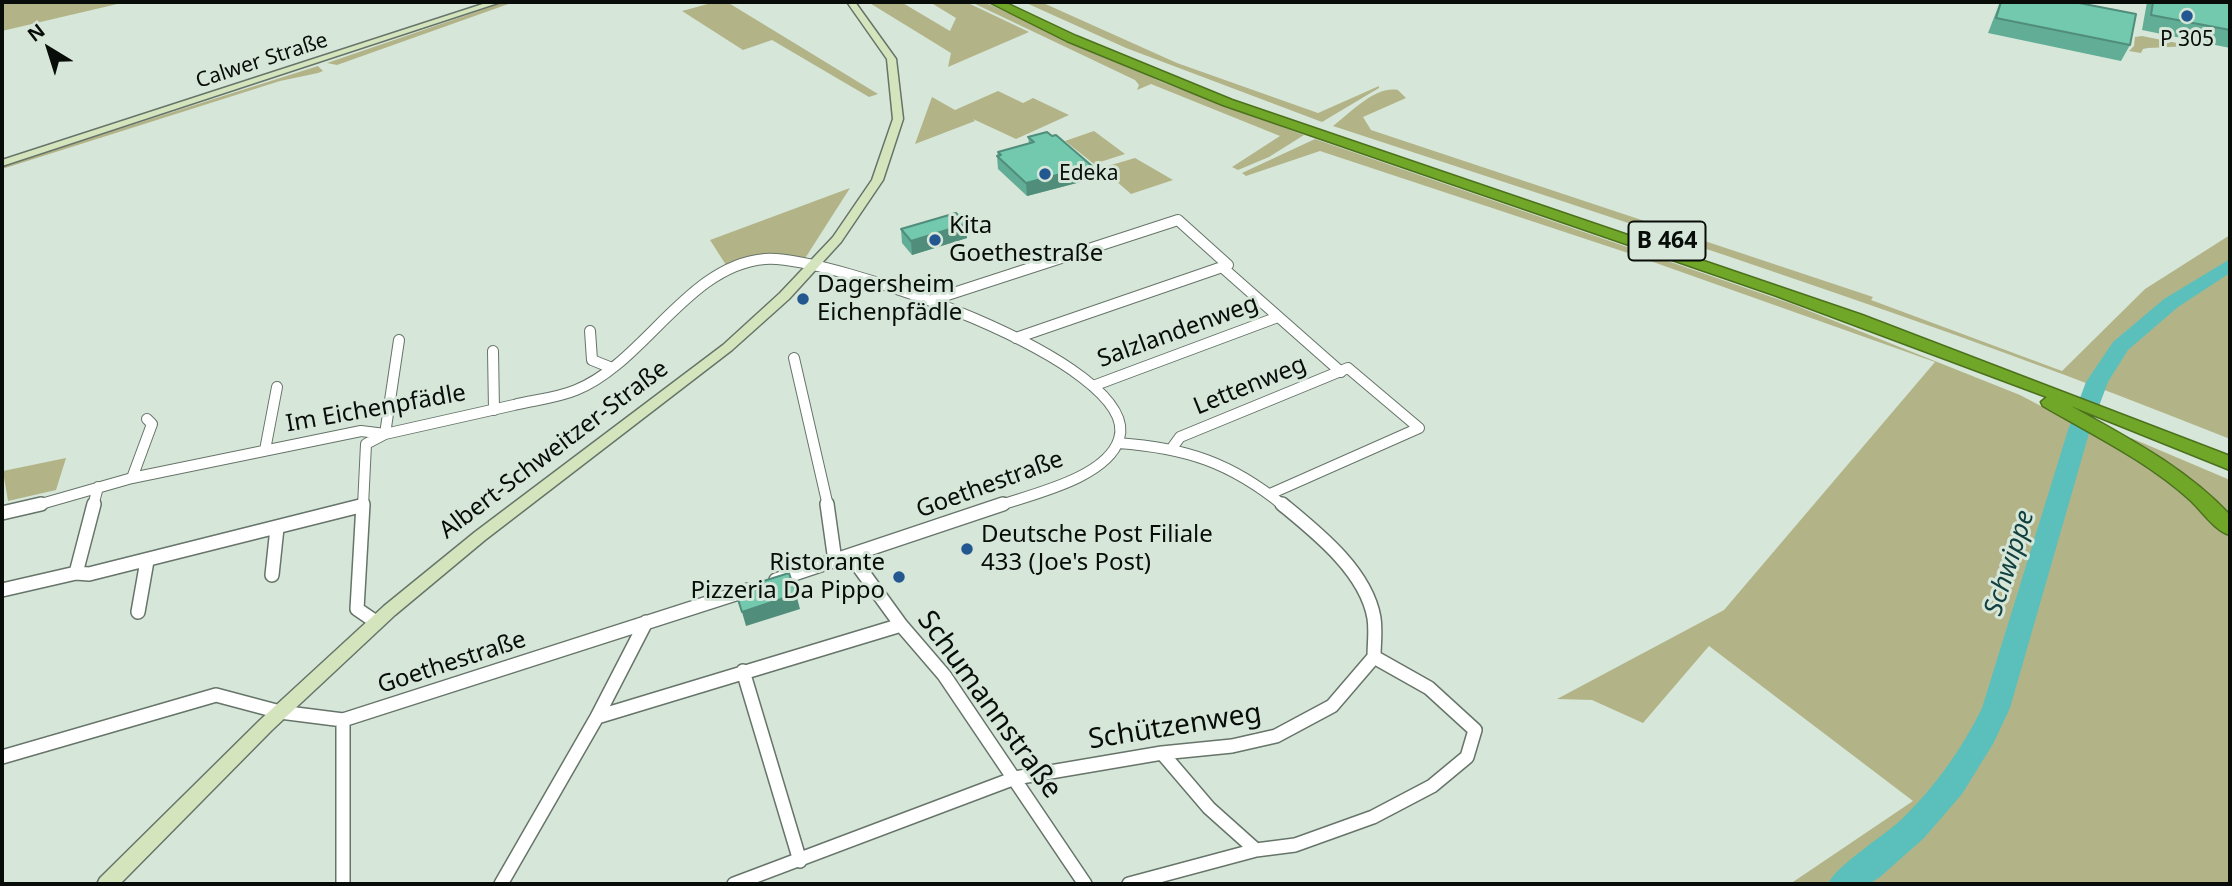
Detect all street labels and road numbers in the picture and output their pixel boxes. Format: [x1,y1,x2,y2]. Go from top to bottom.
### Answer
street label: Calwer Straße [193,28,331,94]
road number: B 464 [1628,222,1706,260]
street label: Salzlandenweg [1094,290,1262,374]
street label: Lettenweg [1189,350,1311,422]
street label: Albert-Schweitzer-Straße [434,355,674,545]
street label: Im Eichenpfädle [284,379,468,439]
street label: Goethestraße [913,445,1067,525]
street label: Schumannstraße [910,605,1068,805]
street label: Goethestraße [374,625,530,701]
street label: Schützenweg [1086,697,1264,757]

